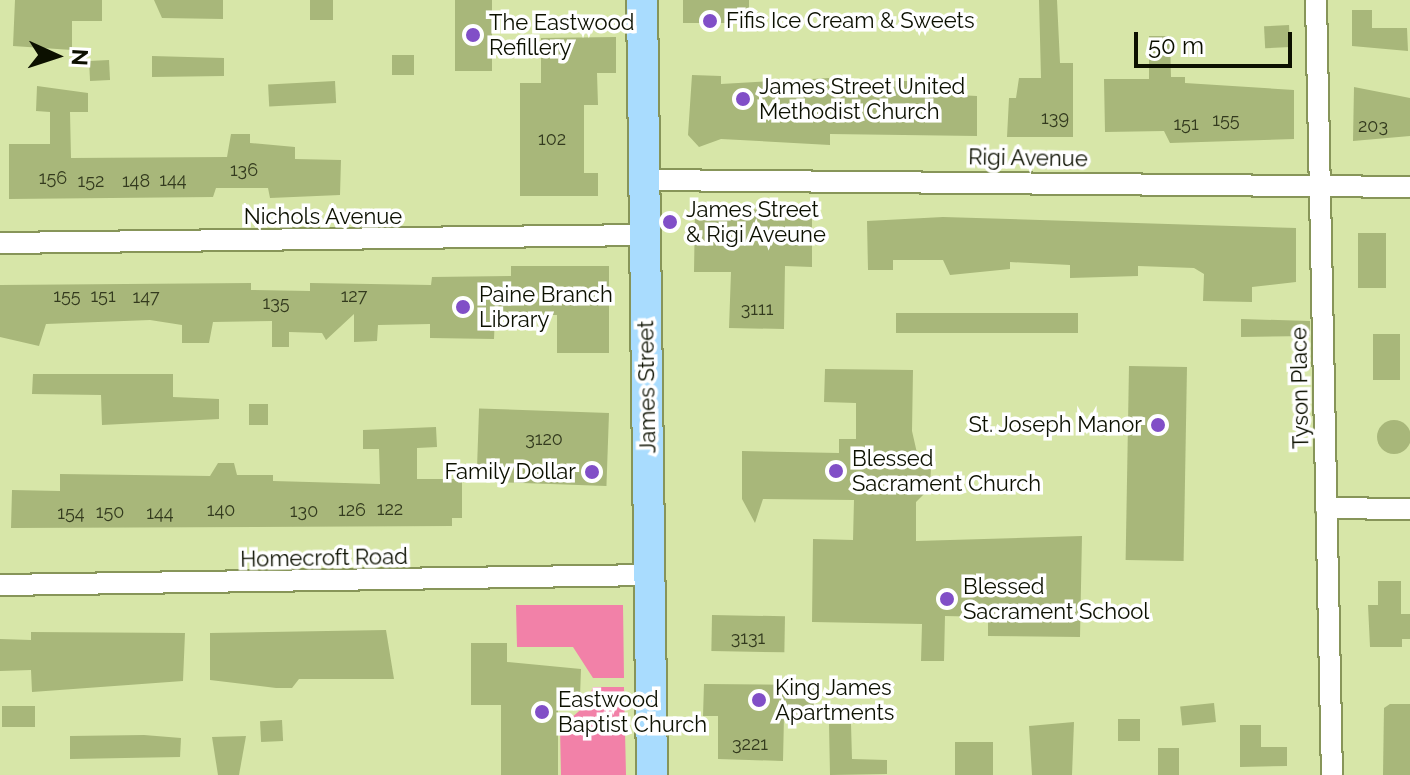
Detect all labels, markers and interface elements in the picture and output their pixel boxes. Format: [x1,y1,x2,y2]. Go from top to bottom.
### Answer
place label: Fifis Ice Cream & Sweets [726,8,975,34]
place label: The Eastwood Refillery [489,9,634,60]
marker: Fifis Ice Cream & Sweets [701,12,719,30]
north arrow [16,16,96,96]
scale bar [1138,16,1296,66]
marker: The Eastwood Refillery [464,26,482,44]
text: 50 m [1148,31,1204,60]
text: N [67,48,93,66]
place label: James Street United Methodist Church [759,73,965,124]
marker: James Street United Methodist Church [734,90,752,108]
house number: 139 [1041,107,1069,129]
house number: 155 [1212,109,1240,131]
house number: 151 [1173,113,1199,135]
house number: 203 [1358,115,1388,137]
house number: 102 [538,128,566,150]
street label: Rigi Avenue [968,144,1088,172]
house number: 136 [230,159,258,181]
house number: 156 [39,167,67,189]
house number: 144 [159,169,187,191]
house number: 152 [78,170,104,192]
house number: 148 [122,170,150,192]
place label: James Street & Rigi Aveune [686,196,827,248]
street label: Nichols Avenue [243,204,403,230]
marker: James Street & Rigi Aveune [661,213,679,231]
place label: Paine Branch Library [479,281,613,332]
house number: 155 [53,285,81,307]
house number: 151 [90,285,116,307]
house number: 127 [341,285,367,307]
house number: 147 [132,286,160,308]
house number: 135 [262,292,290,314]
marker: Paine Branch Library [454,298,472,316]
house number: 3111 [741,298,773,320]
street label: James Street [633,320,661,454]
street label: Tyson Place [1286,327,1314,449]
place label: St. Joseph Manor [968,412,1142,438]
marker: St. Joseph Manor [1149,416,1167,434]
house number: 3120 [525,428,563,450]
place label: Blessed Sacrament Church [852,445,1041,496]
place label: Family Dollar [444,459,576,485]
marker: Blessed Sacrament Church [827,462,845,480]
marker: Family Dollar [583,463,601,481]
house number: 122 [377,498,403,520]
house number: 140 [207,499,235,521]
house number: 126 [338,499,366,521]
house number: 130 [290,500,318,522]
house number: 150 [96,501,124,523]
house number: 154 [57,502,85,524]
house number: 144 [146,502,174,524]
street label: Homecroft Road [240,543,408,573]
place label: Blessed Sacrament School [963,573,1149,624]
marker: Blessed Sacrament School [938,590,956,608]
house number: 3131 [731,627,765,649]
place label: King James Apartments [775,674,894,726]
place label: Eastwood Baptist Church [558,686,707,738]
marker: King James Apartments [750,691,768,709]
marker: Eastwood Baptist Church [533,703,551,721]
house number: 3221 [732,733,768,755]

